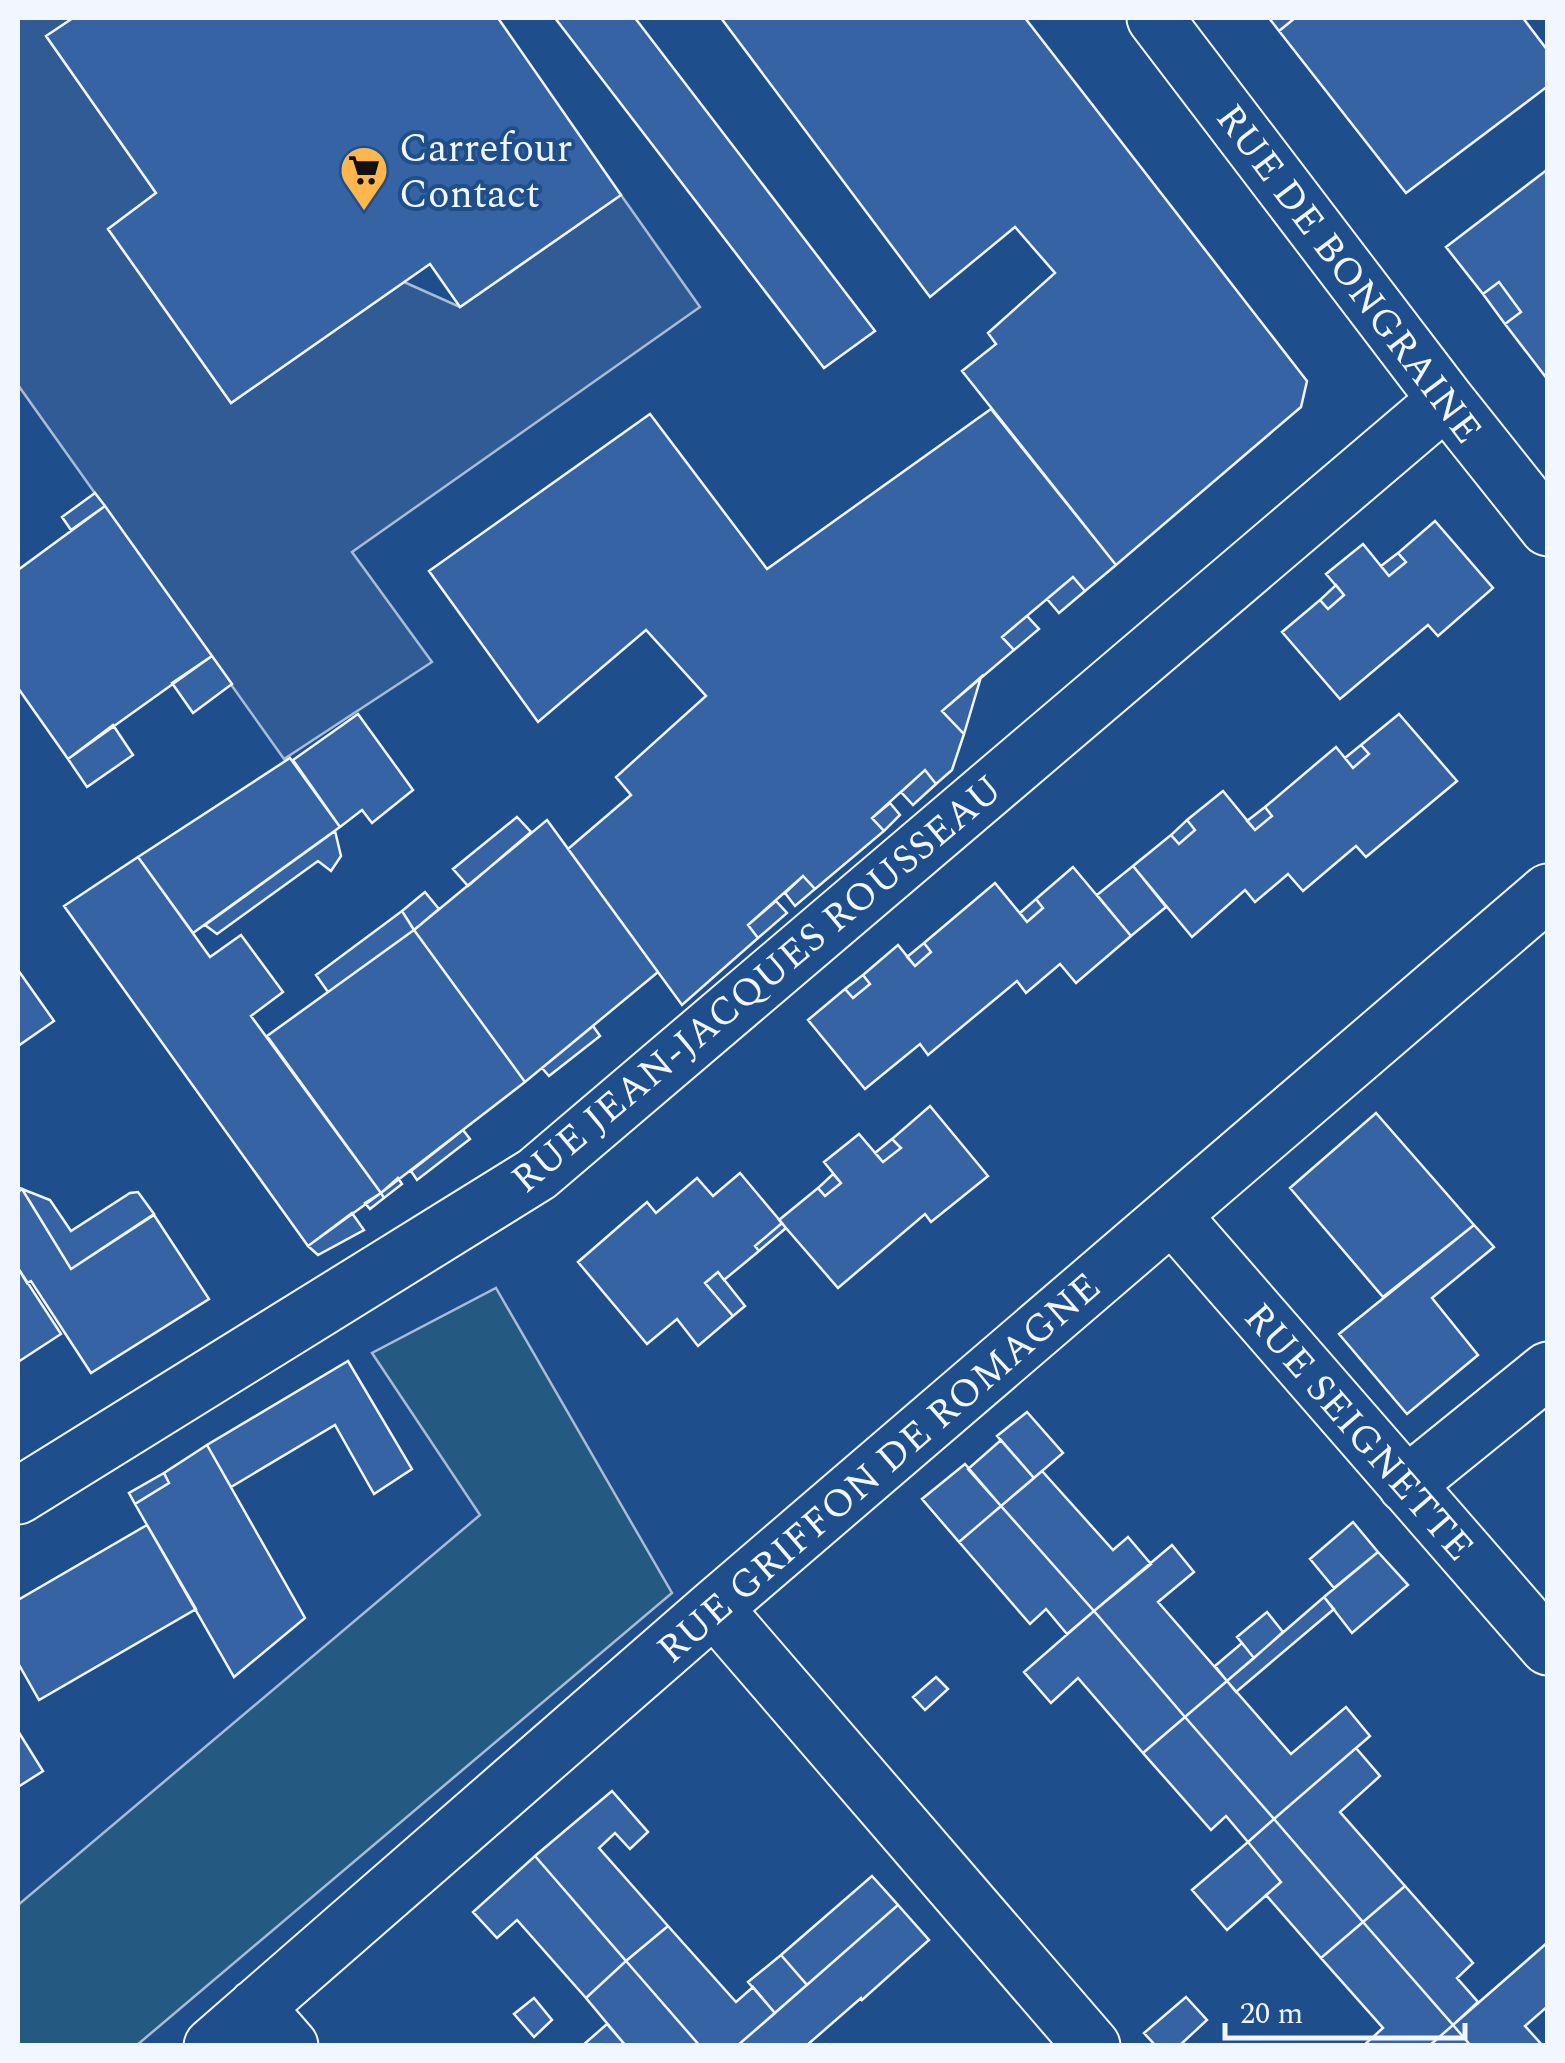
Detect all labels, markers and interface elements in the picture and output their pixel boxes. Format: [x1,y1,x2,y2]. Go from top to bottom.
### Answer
street label: RUE DE BONGRAINE [1200,92,1496,457]
place label: Carrefour Contact [399,119,572,226]
supermarket icon: Carrefour Contact [338,144,390,212]
street label: RUE JEAN-JACQUES ROUSSEAU [498,760,1017,1209]
street label: RUE GRIFFON DE ROMAGNE [644,1258,1115,1679]
street label: RUE SEIGNETTE [1228,1290,1488,1576]
scale bar [1225,1978,1465,2040]
text: 20 m [1240,1991,1303,2037]

